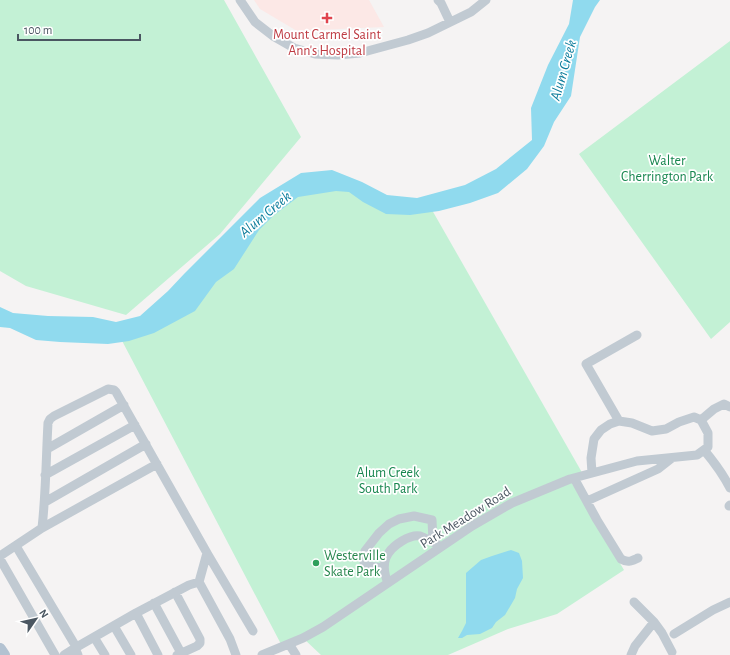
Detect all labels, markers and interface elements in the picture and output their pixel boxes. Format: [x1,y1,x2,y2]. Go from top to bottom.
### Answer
marker: Mount Carmel Saint Ann's Hospital [321,12,333,24]
scale bar [18,16,140,42]
text: 100 m [24,24,52,36]
place label: Mount Carmel Saint Ann's Hospital [273,28,382,58]
water label: Alum Creek [547,38,579,103]
park label: Walter Cherrington Park [621,154,714,184]
water label: Alum Creek [236,189,294,241]
park label: Alum Creek South Park [357,466,420,496]
street label: Park Meadow Road [418,484,513,551]
place label: Westerville Skate Park [324,549,386,579]
marker: Westerville Skate Park [311,558,321,568]
north arrow [16,599,56,639]
text: N [37,607,51,620]

